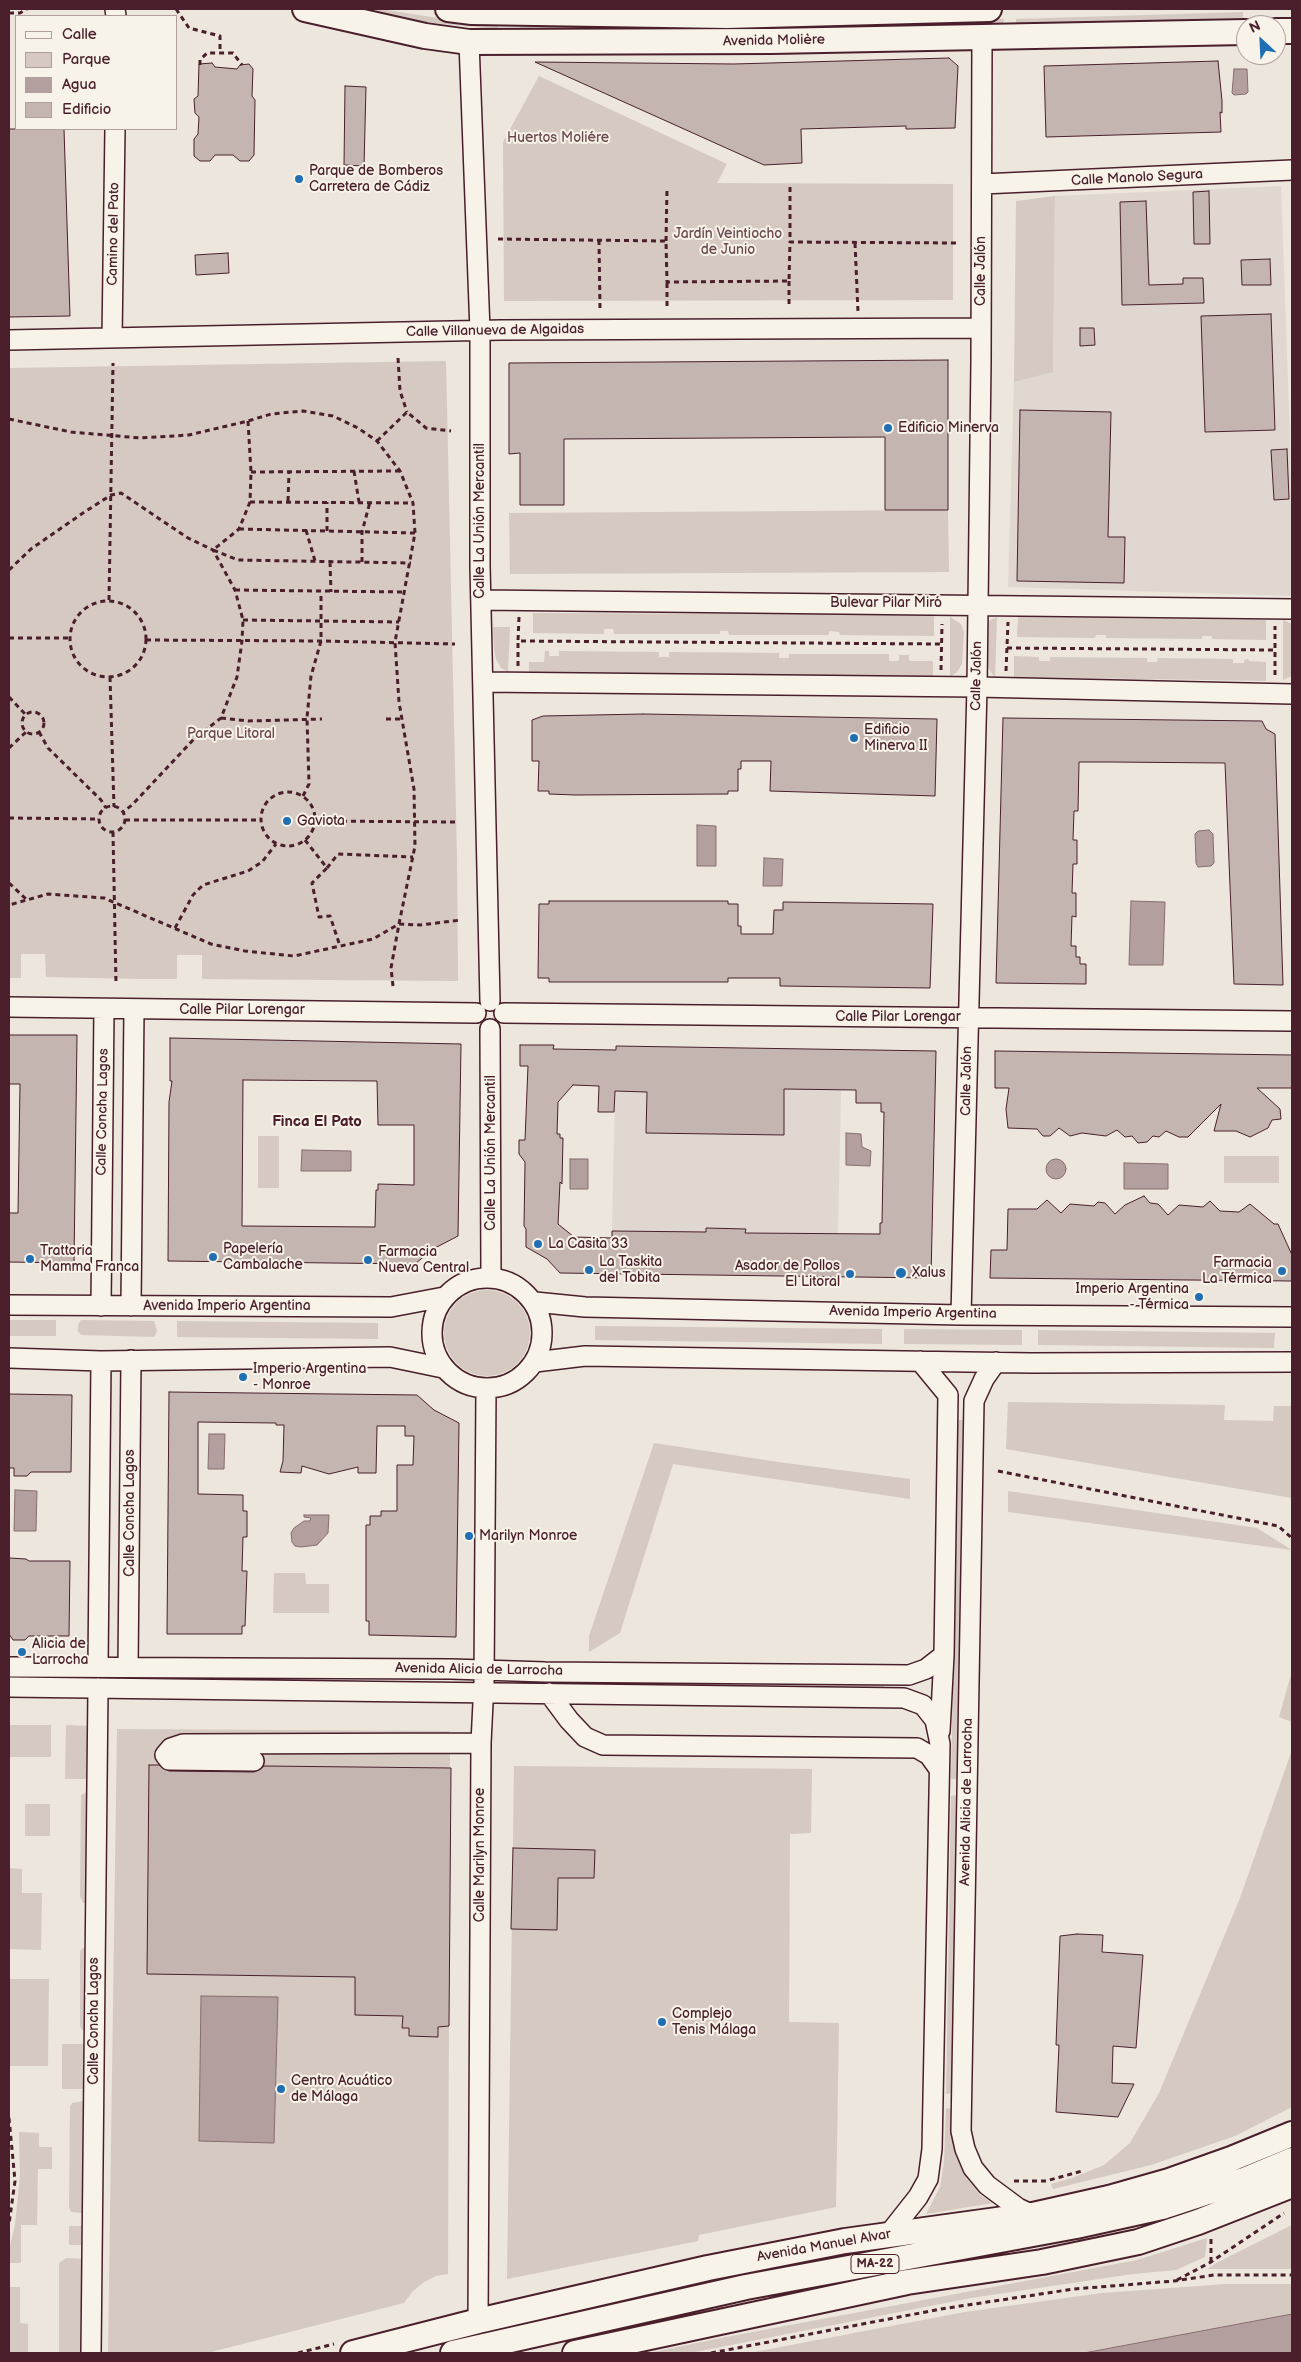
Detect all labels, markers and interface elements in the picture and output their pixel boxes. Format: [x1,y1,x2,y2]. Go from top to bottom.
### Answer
legend [15,15,178,130]
north arrow [1236,15,1286,65]
text: N [1247,17,1263,37]
text: Calle [62,25,97,44]
street label: Avenida Molière [723,32,825,50]
text: Parque [62,50,110,69]
text: Agua [62,75,96,94]
text: Edificio [62,100,111,119]
park label: Huertos Moliére [507,130,609,146]
place label: Parque de Bomberos Carretera de Cádiz [309,163,443,196]
street label: Calle Manolo Segura [1071,166,1203,190]
marker: Parque de Bomberos Carretera de Cádiz [293,173,305,185]
street label: Camino del Pato [105,182,123,286]
park label: Jardín Veintiocho de Junio [674,226,782,258]
street label: Calle Jalón [973,236,989,306]
street label: Calle Villanueva de Algaidas [406,321,584,341]
place label: Edificio Minerva [898,420,999,436]
marker: Edificio Minerva [882,422,894,434]
street label: Calle La Unión Mercantil [472,443,488,599]
street label: Bulevar Pilar Miró [830,595,942,611]
street label: Calle Jalón [968,641,986,711]
place label: Edificio Minerva II [864,722,928,754]
park label: Parque Litoral [187,726,275,742]
marker: Edificio Minerva II [848,732,860,744]
place label: Gaviota [297,813,345,829]
marker: Gaviota [281,815,293,827]
street label: Calle Pilar Lorengar [179,1002,305,1018]
street label: Calle Pilar Lorengar [835,1009,961,1025]
street label: Calle Jalón [958,1046,976,1116]
street label: Calle Concha Lagos [93,1048,113,1176]
street label: Calle La Unión Mercantil [483,1075,499,1231]
district label: Finca El Pato [272,1113,362,1131]
place label: La Casita 33 [548,1236,628,1252]
marker: La Casita 33 [532,1238,544,1250]
place label: Papelería Cambalache [223,1241,303,1274]
place label: Trattoria Mamma Franca [40,1243,139,1276]
place label: Farmacia Nueva Central [378,1244,469,1276]
marker: Papelería Cambalache [207,1251,219,1263]
marker: Trattoria Mamma Franca [24,1253,36,1265]
marker: Farmacia Nueva Central [362,1254,374,1266]
place label: La Taskita del Tobita [599,1254,662,1286]
place label: Farmacia La Térmica [1202,1255,1272,1288]
place label: Asador de Pollos El Litoral [735,1258,840,1290]
marker: La Taskita del Tobita [583,1264,595,1276]
place label: Xalus [912,1265,946,1281]
marker: Farmacia La Térmica [1276,1265,1288,1277]
marker: Xalus [894,1266,908,1280]
marker: Asador de Pollos El Litoral [844,1268,856,1280]
place label: Imperio Argentina - Térmica [1076,1281,1189,1314]
marker: Imperio Argentina - Térmica [1193,1291,1205,1303]
street label: Avenida Imperio Argentina [143,1298,311,1314]
street label: Avenida Imperio Argentina [829,1303,997,1323]
place label: Imperio Argentina - Monroe [253,1361,366,1394]
marker: Imperio Argentina - Monroe [237,1371,249,1383]
street label: Calle Concha Lagos [122,1449,138,1577]
place label: Marilyn Monroe [479,1528,577,1544]
marker: Marilyn Monroe [463,1530,475,1542]
place label: Alicia de Larrocha [32,1636,88,1668]
marker: Alicia de Larrocha [16,1646,28,1658]
street label: Avenida Alicia de Larrocha [395,1660,563,1680]
street label: Avenida Alicia de Larrocha [957,1718,977,1886]
street label: Calle Marilyn Monroe [472,1788,488,1922]
street label: Calle Concha Lagos [86,1957,102,2085]
place label: Complejo Tenis Málaga [672,2006,756,2038]
marker: Complejo Tenis Málaga [656,2016,668,2028]
place label: Centro Acuático de Málaga [291,2073,392,2106]
marker: Centro Acuático de Málaga [275,2083,287,2095]
street label: Avenida Manuel Alvar [756,2226,892,2266]
road number: MA-22 [851,2254,899,2274]

